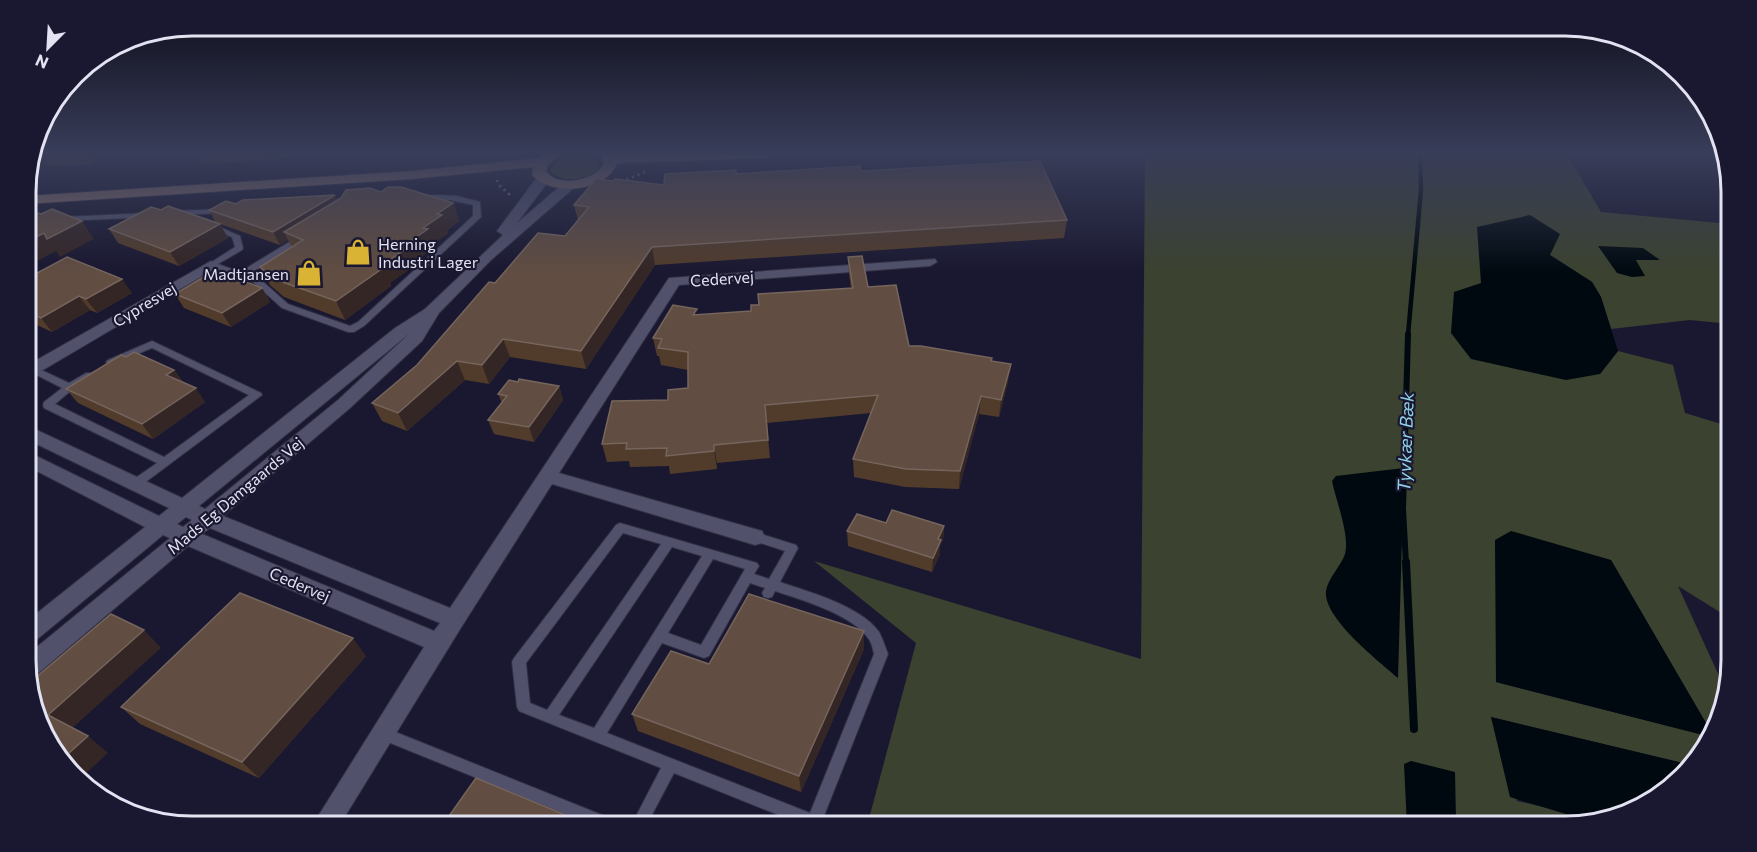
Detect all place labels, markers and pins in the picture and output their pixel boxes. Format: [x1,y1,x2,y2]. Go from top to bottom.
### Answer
place label: Herning Industri Lager [378,234,479,271]
shop icon: Herning Industri Lager [343,237,373,267]
shop icon: Madtjansen [294,258,324,288]
place label: Madtjansen [203,264,289,283]

